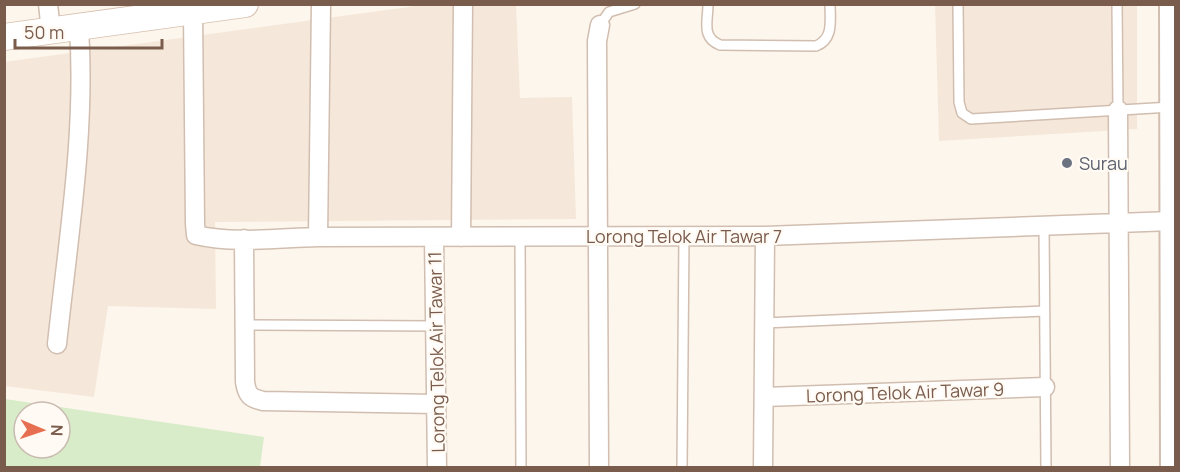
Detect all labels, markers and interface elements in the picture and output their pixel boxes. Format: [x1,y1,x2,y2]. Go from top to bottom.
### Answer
scale bar [15,12,162,50]
text: 50 m [24,20,64,44]
place label: Surau [1079,151,1128,175]
marker: Surau [1060,156,1074,170]
street label: Lorong Telok Air Tawar 7 [586,224,782,248]
street label: Lorong Telok Air Tawar 11 [422,251,450,453]
street label: Lorong Telok Air Tawar 9 [806,377,1004,407]
north arrow [12,400,72,460]
text: N [46,424,68,437]

